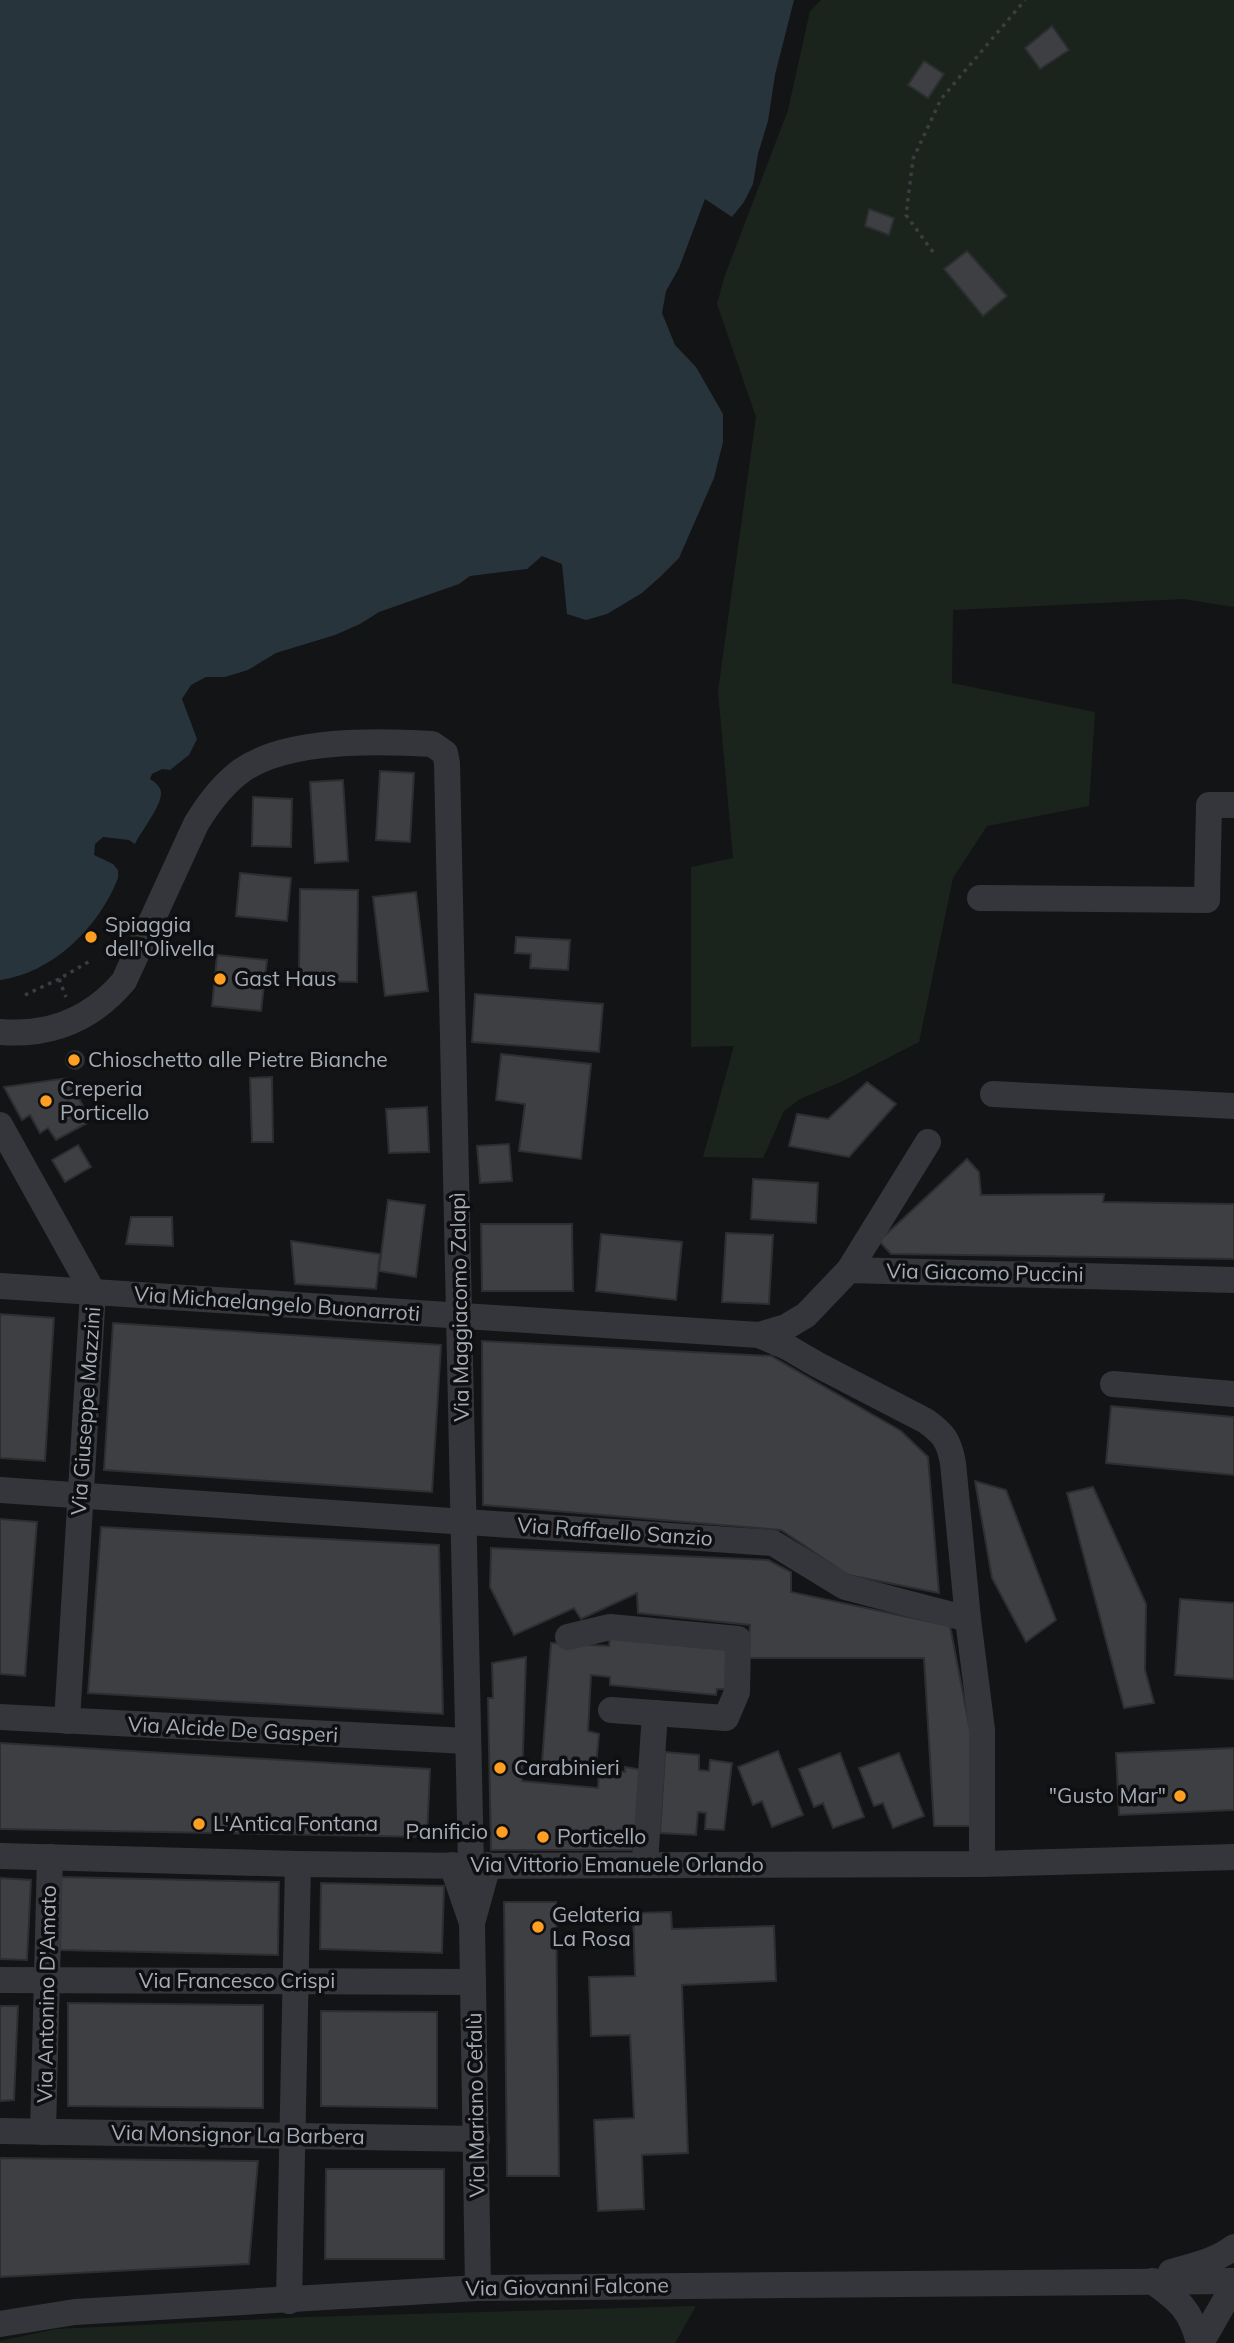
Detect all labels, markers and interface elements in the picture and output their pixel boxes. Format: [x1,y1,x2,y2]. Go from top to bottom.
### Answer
place label: Spiaggia dell'Olivella [105,911,215,961]
marker: Spiaggia dell'Olivella [83,929,99,945]
place label: Gast Haus [234,965,336,991]
marker: Gast Haus [212,971,228,987]
place label: Chioschetto alle Pietre Bianche [88,1046,388,1072]
marker: Chioschetto alle Pietre Bianche [66,1052,82,1068]
place label: Creperia Porticello [60,1075,149,1125]
marker: Creperia Porticello [38,1093,54,1109]
street label: Via Maggiacomo Zalapì [444,1192,474,1422]
street label: Via Giacomo Puccini [886,1257,1084,1287]
street label: Via Michaelangelo Buonarroti [133,1280,421,1326]
street label: Via Giuseppe Mazzini [65,1306,105,1516]
street label: Via Raffaello Sanzio [516,1511,714,1551]
street label: Via Alcide De Gasperi [127,1711,339,1747]
place label: Carabinieri [514,1754,620,1780]
marker: Carabinieri [492,1760,508,1776]
place label: "Gusto Mar" [1049,1782,1166,1808]
marker: "Gusto Mar" [1172,1788,1188,1804]
place label: L'Antica Fontana [213,1810,378,1836]
marker: L'Antica Fontana [191,1816,207,1832]
place label: Panificio [405,1818,488,1844]
place label: Porticello [557,1823,646,1849]
marker: Panificio [494,1824,510,1840]
marker: Porticello [535,1829,551,1845]
street label: Via Vittorio Emanuele Orlando [470,1851,764,1877]
street label: Via Antonino D'Amato [31,1885,61,2103]
place label: Gelateria La Rosa [552,1901,640,1951]
marker: Gelateria La Rosa [530,1919,546,1935]
street label: Via Francesco Crispi [139,1967,335,1993]
street label: Via Mariano Cefalù [460,2012,490,2198]
street label: Via Monsignor La Barbera [111,2119,365,2149]
street label: Via Giovanni Falcone [465,2271,669,2301]

